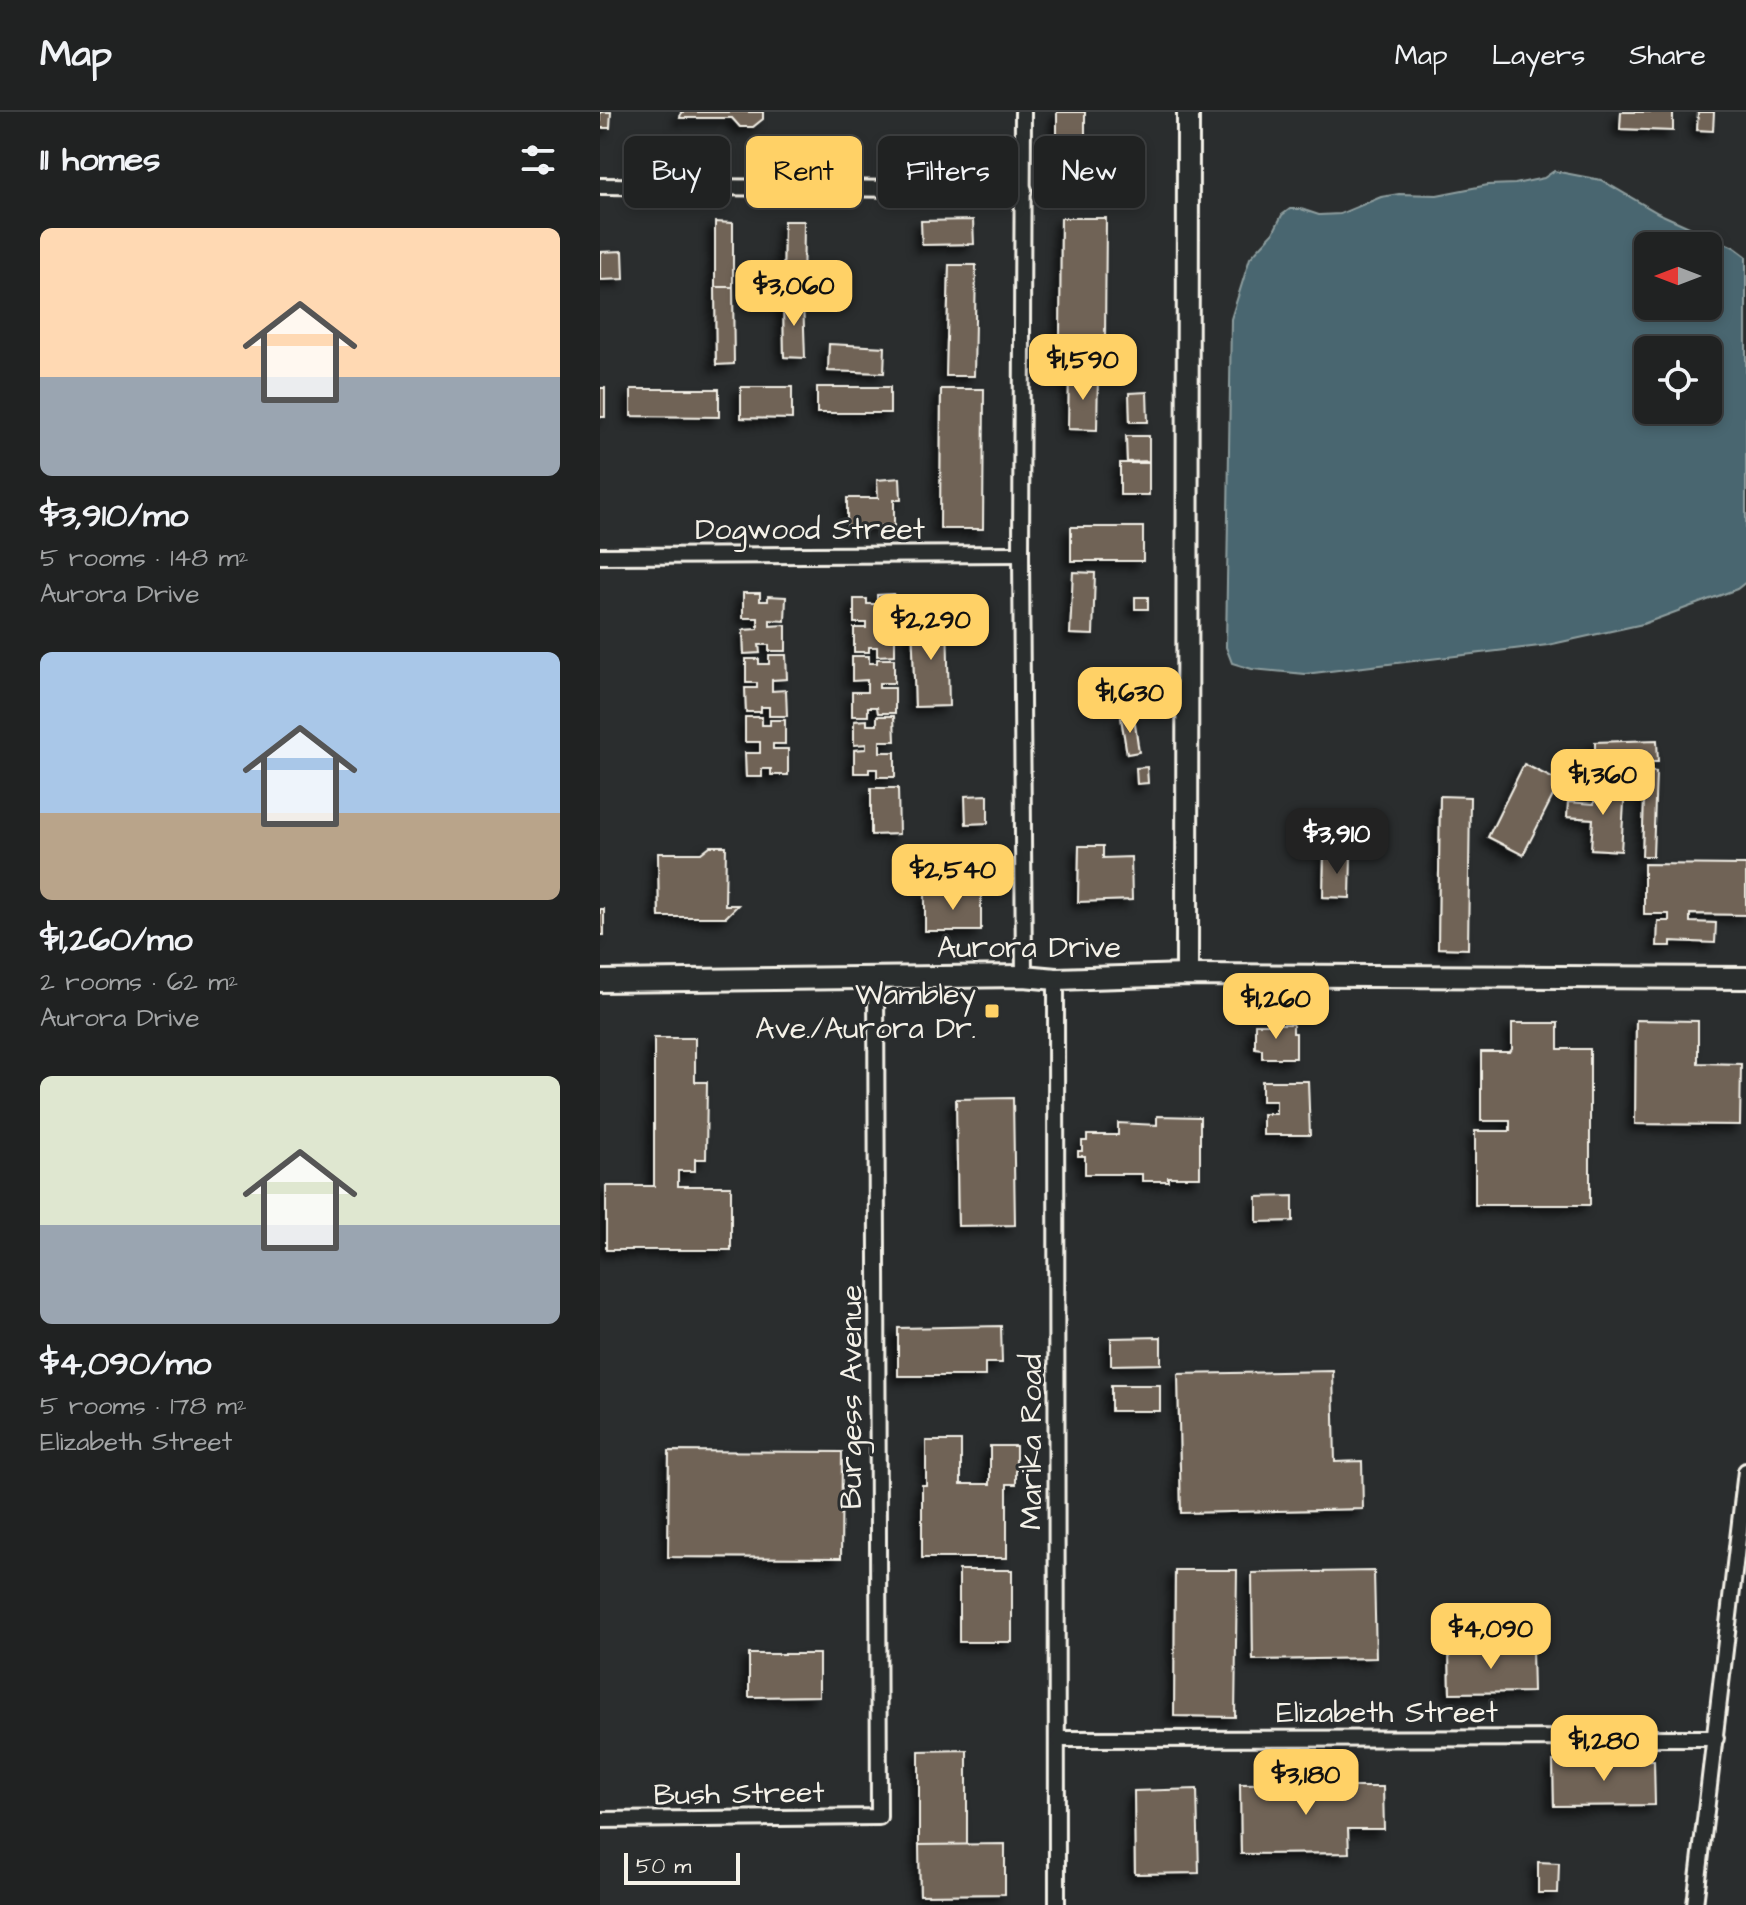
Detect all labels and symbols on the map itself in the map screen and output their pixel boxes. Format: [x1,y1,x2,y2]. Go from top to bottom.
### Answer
north arrow [1634,232,1722,320]
pin: $3,060 [729,260,859,328]
pin: $1,590 [1018,334,1148,402]
street label: Dogwood Street [695,509,925,552]
pin: $2,290 [866,594,996,662]
pin: $1,630 [1065,667,1195,735]
pin: $1,360 [1538,749,1668,817]
pin: $3,910 [1272,808,1402,876]
pin: $2,540 [888,844,1018,912]
street label: Aurora Drive [937,927,1121,969]
pin: $1,260 [1211,973,1341,1041]
place label: Wambley Ave./Aurora Dr. [755,974,976,1050]
marker: Wambley Ave./Aurora Dr. [983,1002,1001,1020]
street label: Burgess Avenue [831,1285,874,1509]
street label: Marika Road [1011,1354,1053,1530]
pin: $4,090 [1426,1603,1556,1671]
street label: Elizabeth Street [1276,1692,1498,1734]
pin: $1,280 [1539,1715,1669,1783]
pin: $3,180 [1241,1749,1371,1817]
street label: Bush Street [653,1772,825,1816]
scale bar [624,1849,740,1885]

